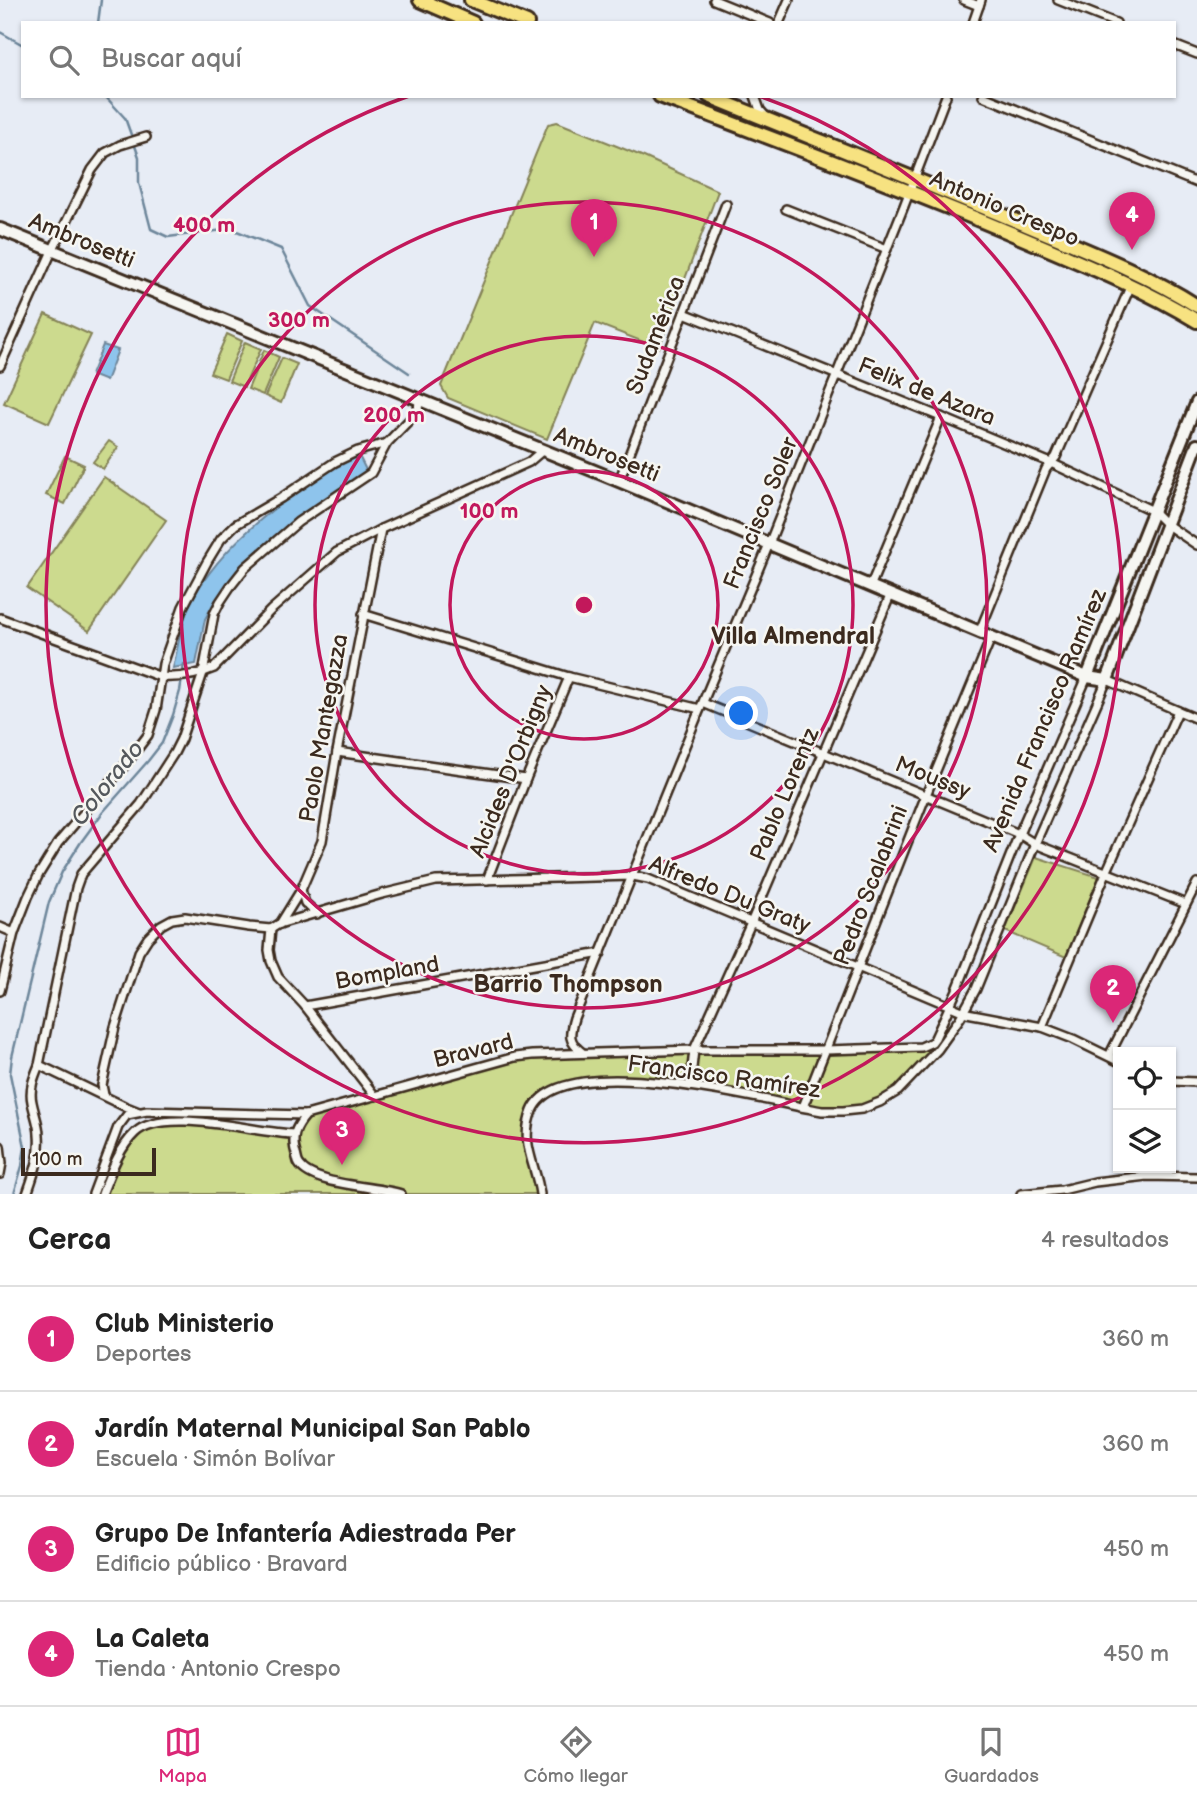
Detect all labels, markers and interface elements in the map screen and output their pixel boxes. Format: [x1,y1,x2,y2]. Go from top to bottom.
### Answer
search box [21,21,1176,98]
icon: search [45,41,83,79]
text: Buscar aquí [101,44,242,75]
street label: Antonio Crespo [926,165,1084,253]
pin: 4 [1109,192,1155,250]
pin: 1 [571,199,617,257]
street label: Ambrosetti [25,207,139,275]
text: 400 m [173,213,235,238]
street label: Sudamérica [621,272,691,399]
text: 300 m [268,308,330,333]
street label: Felix de Azara [854,352,999,432]
text: 200 m [363,403,425,428]
street label: Ambrosetti [550,421,664,489]
street label: Francisco Soler [718,433,804,593]
text: 100 m [460,499,518,524]
street label: Avenida Francisco Ramírez [977,584,1113,856]
centre of rings [572,593,596,617]
district label: Villa Almendral [711,622,875,651]
street label: Paolo Mantegazza [294,632,354,825]
street label: Alcides D'Orbigny [464,680,559,862]
your location [724,696,758,730]
street label: Pablo Lorentz [744,723,826,865]
water label: Colorado [64,735,150,832]
street label: Moussy [891,750,975,806]
street label: Pedro Scalabrini [828,801,914,969]
street label: Alfredo Du Graty [645,850,815,940]
street label: Bompland [333,950,441,996]
pin: 2 [1090,965,1136,1023]
district label: Barrio Thompson [473,970,663,999]
street label: Bravard [430,1028,516,1074]
map controls [1113,1047,1176,1173]
button: locate [1113,1047,1176,1110]
street label: Francisco Ramírez [626,1050,823,1105]
pin: 3 [319,1107,365,1165]
button: layers [1113,1110,1176,1173]
scale bar [21,1145,156,1177]
text: 100 m [32,1148,83,1171]
text: Cerca [28,1222,111,1258]
text: 4 resultados [1041,1226,1169,1254]
text: Club Ministerio [95,1309,274,1340]
text: 1 [46,1325,56,1353]
text: 360 m [1102,1325,1169,1353]
text: Deportes [95,1340,191,1368]
text: Jardín Maternal Municipal San Pablo [95,1414,530,1445]
text: 2 [44,1430,58,1458]
text: 360 m [1102,1430,1169,1458]
text: Escuela · Simón Bolívar [95,1445,335,1473]
text: Grupo De Infantería Adiestrada Per [95,1519,516,1550]
text: 3 [44,1535,58,1563]
text: 450 m [1103,1535,1169,1563]
text: Edificio público · Bravard [95,1550,348,1578]
text: La Caleta [95,1624,210,1655]
text: 4 [44,1640,58,1668]
text: 450 m [1103,1640,1169,1668]
text: Tienda · Antonio Crespo [95,1655,341,1683]
tab: Mapa [158,1723,207,1788]
tab: Cómo llegar [523,1723,628,1788]
tab: Guardados [944,1723,1039,1788]

